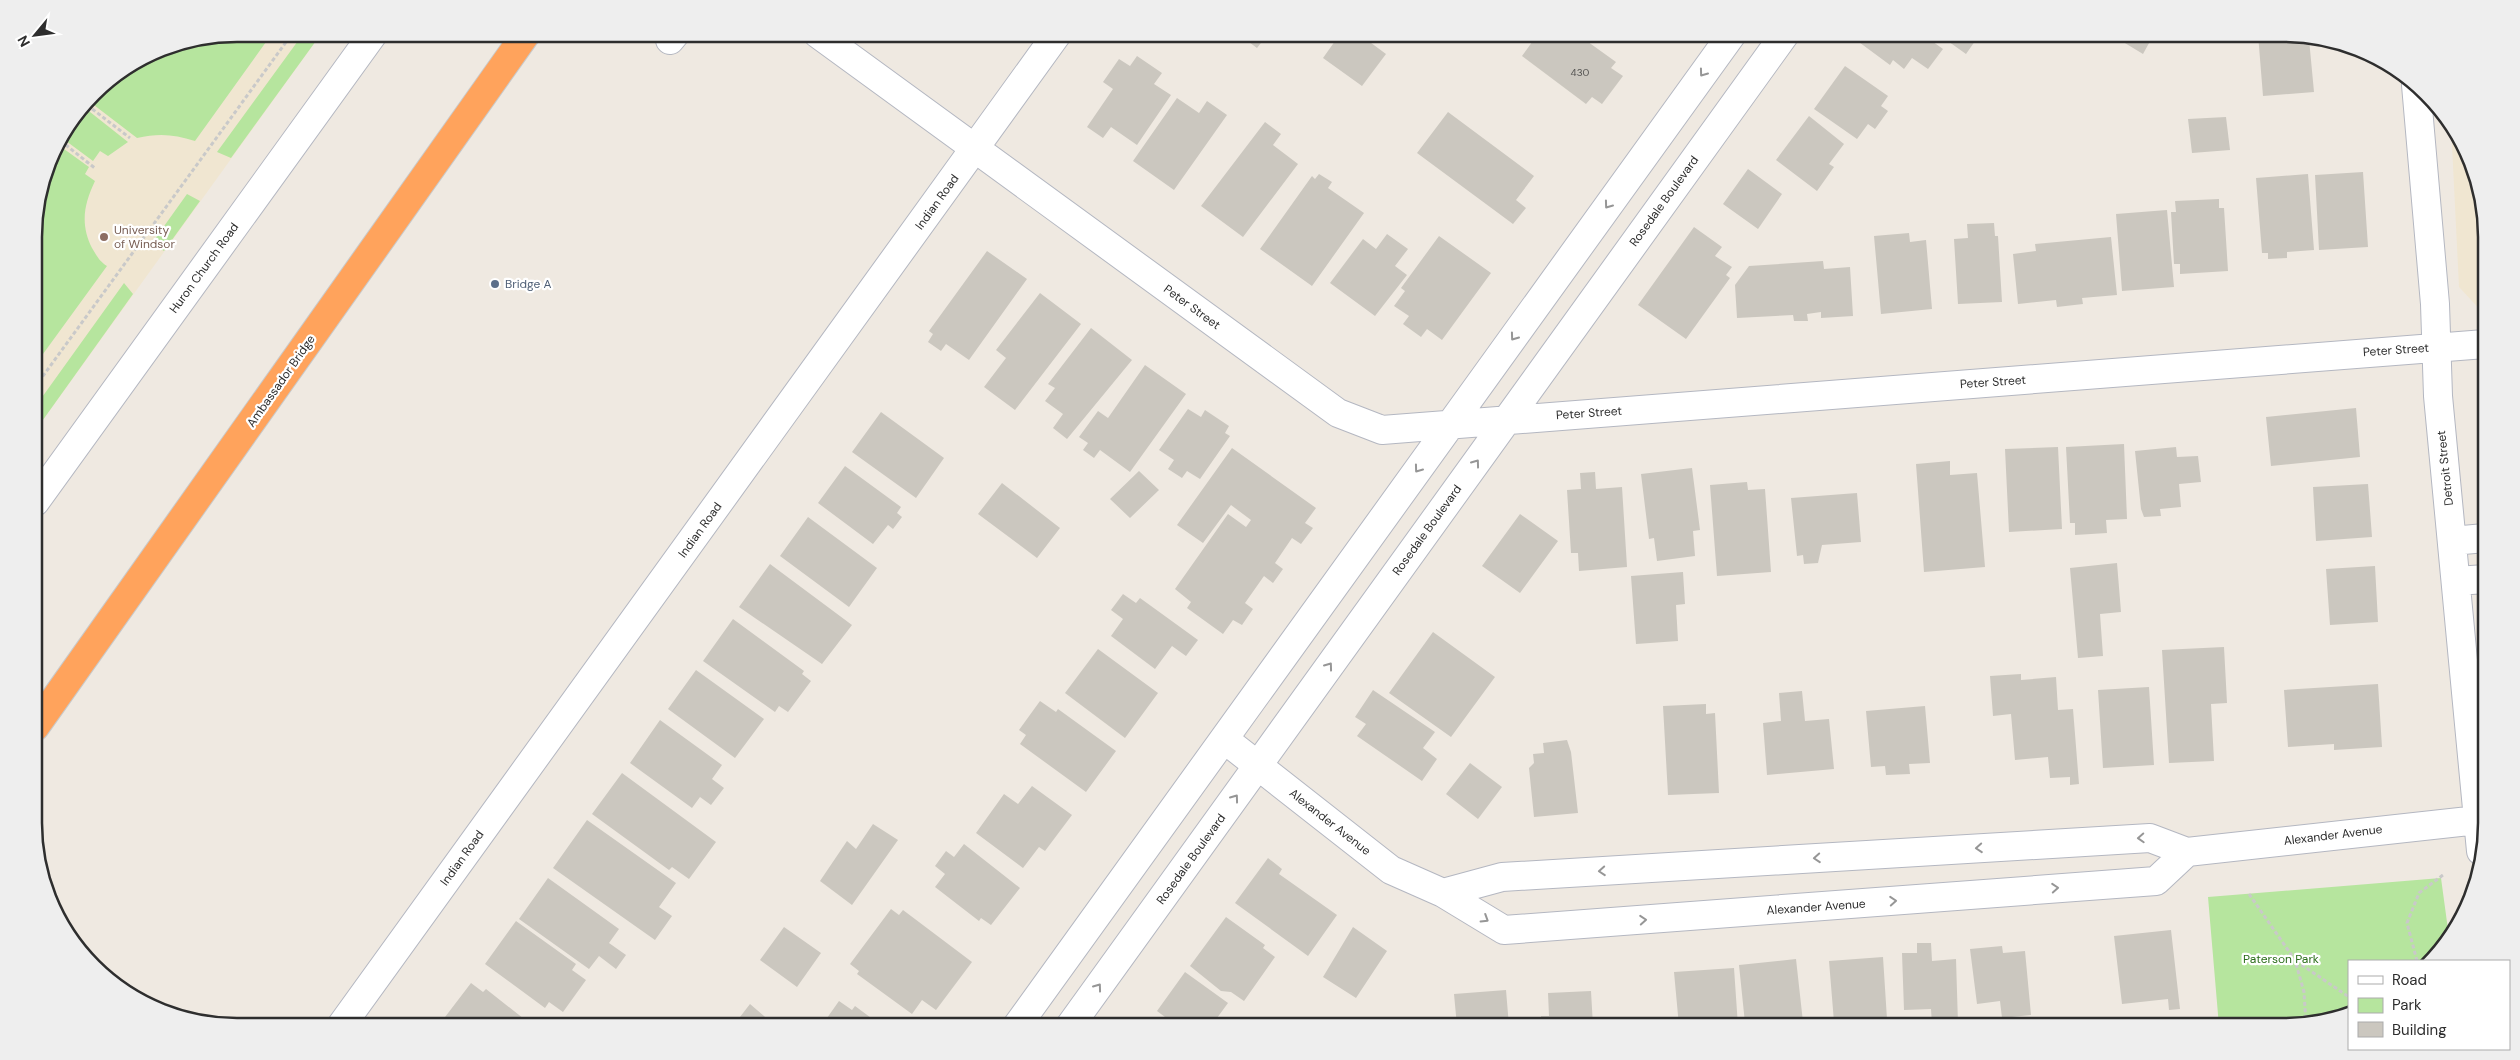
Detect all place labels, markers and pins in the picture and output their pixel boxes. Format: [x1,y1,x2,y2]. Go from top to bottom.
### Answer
place label: University of Windsor [114,222,175,252]
marker: University of Windsor [98,231,110,243]
place label: Bridge A [505,276,552,292]
marker: Bridge A [489,278,501,290]

